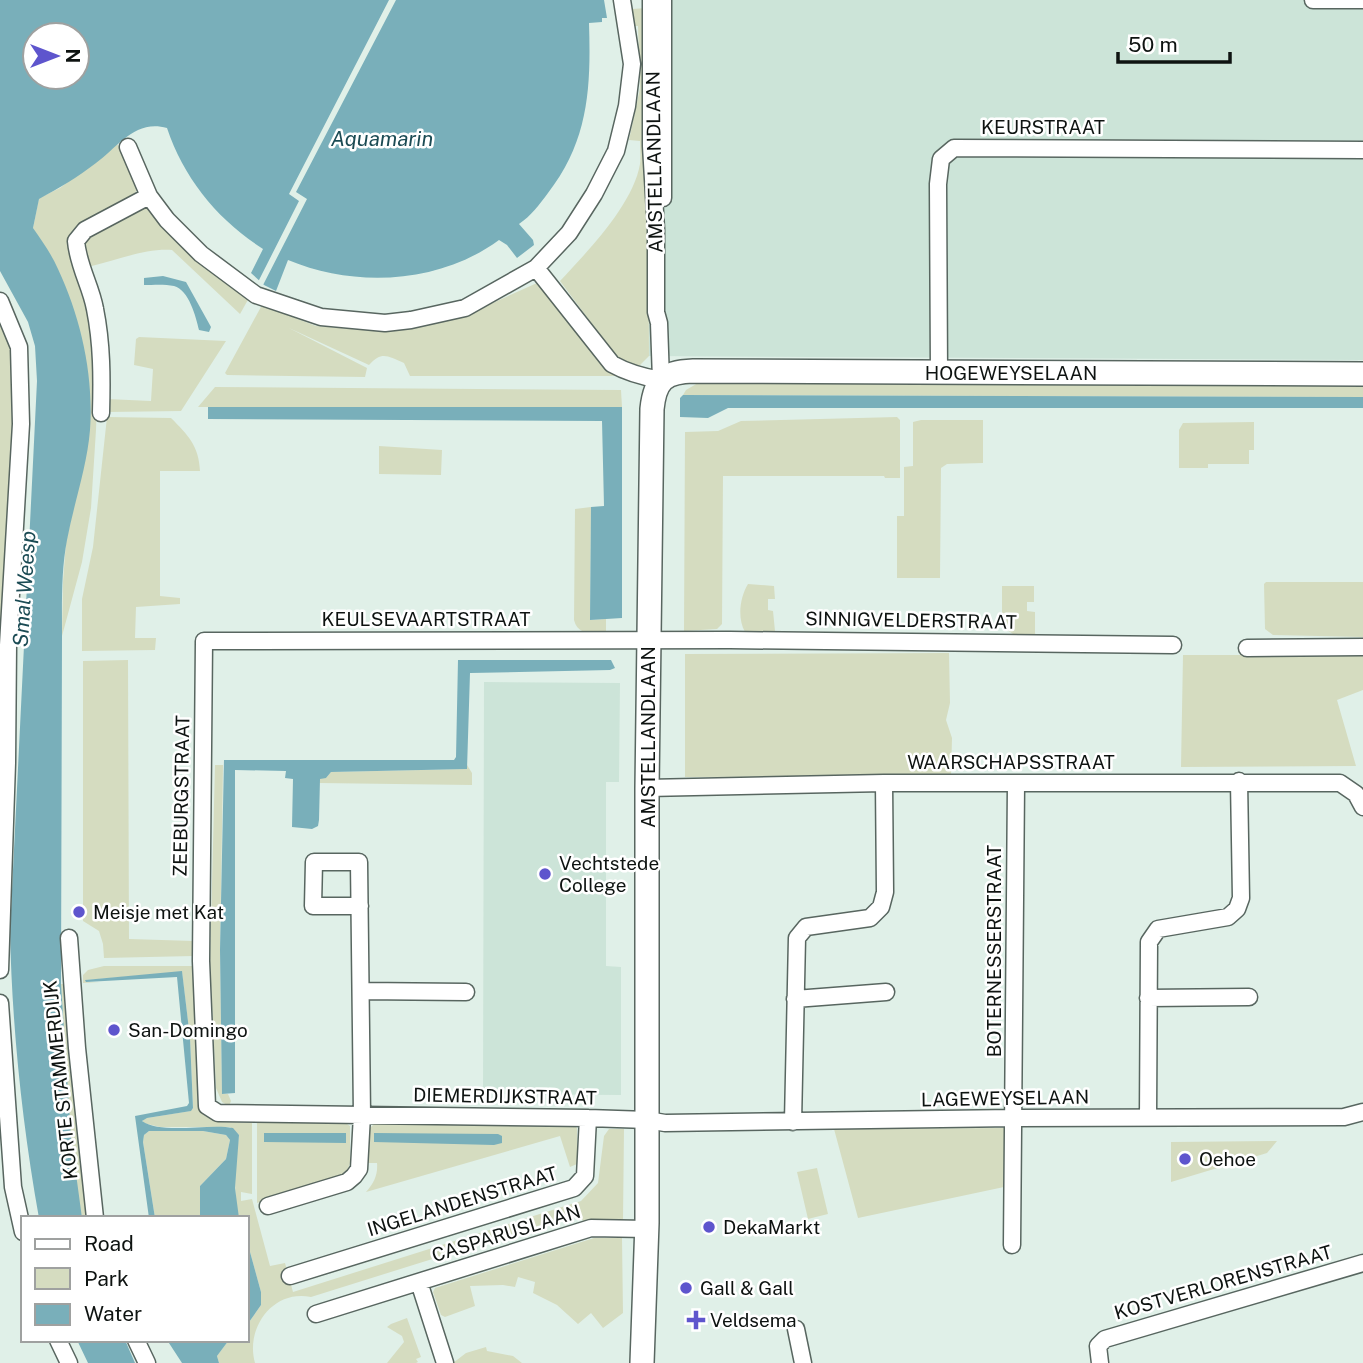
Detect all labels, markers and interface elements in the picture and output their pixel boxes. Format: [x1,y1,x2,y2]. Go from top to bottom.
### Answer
north arrow [21,21,91,91]
scale bar [1118,21,1230,65]
text: 50 m [1128,32,1178,57]
text: N [62,49,84,63]
street label: AMSTELLANDLAAN [641,71,667,253]
street label: KEURSTRAAT [981,116,1105,138]
water label: Aquamarin [331,126,433,151]
street label: HOGEWEYSELAAN [925,362,1097,384]
water label: Smal Weesp [7,530,41,648]
street label: SINNIGVELDERSTRAAT [805,607,1017,633]
street label: KEULSEVAARTSTRAAT [322,608,530,630]
street label: AMSTELLANDLAAN [637,646,659,828]
street label: ZEEBURGSTRAAT [169,715,193,877]
street label: WAARSCHAPSSTRAAT [907,751,1115,773]
street label: BOTERNESSERSTRAAT [983,845,1005,1057]
place label: Vechtstede College [559,852,659,896]
marker: Vechtstede College [537,866,553,882]
place label: Meisje met Kat [93,901,224,923]
marker: Meisje met Kat [71,904,87,920]
street label: KORTE STAMMERDIJK [39,979,81,1181]
place label: San-Domingo [128,1019,248,1041]
marker: San-Domingo [106,1022,122,1038]
street label: DIEMERDIJKSTRAAT [413,1083,597,1109]
street label: LAGEWEYSELAAN [921,1086,1089,1110]
place label: Oehoe [1199,1148,1256,1170]
marker: Oehoe [1177,1151,1193,1167]
street label: INGELANDENSTRAAT [364,1162,560,1240]
street label: CASPARUSLAAN [429,1200,583,1266]
legend [21,1216,248,1342]
place label: DekaMarkt [723,1216,820,1238]
marker: DekaMarkt [701,1219,717,1235]
text: Road [84,1231,134,1256]
street label: KOSTVERLORENSTRAAT [1111,1240,1335,1324]
text: Park [84,1266,129,1291]
place label: Gall & Gall [700,1277,794,1299]
marker: Gall & Gall [678,1280,694,1296]
text: Water [84,1301,142,1326]
place label: Veldsema [710,1309,797,1331]
marker: Veldsema [688,1312,704,1328]

